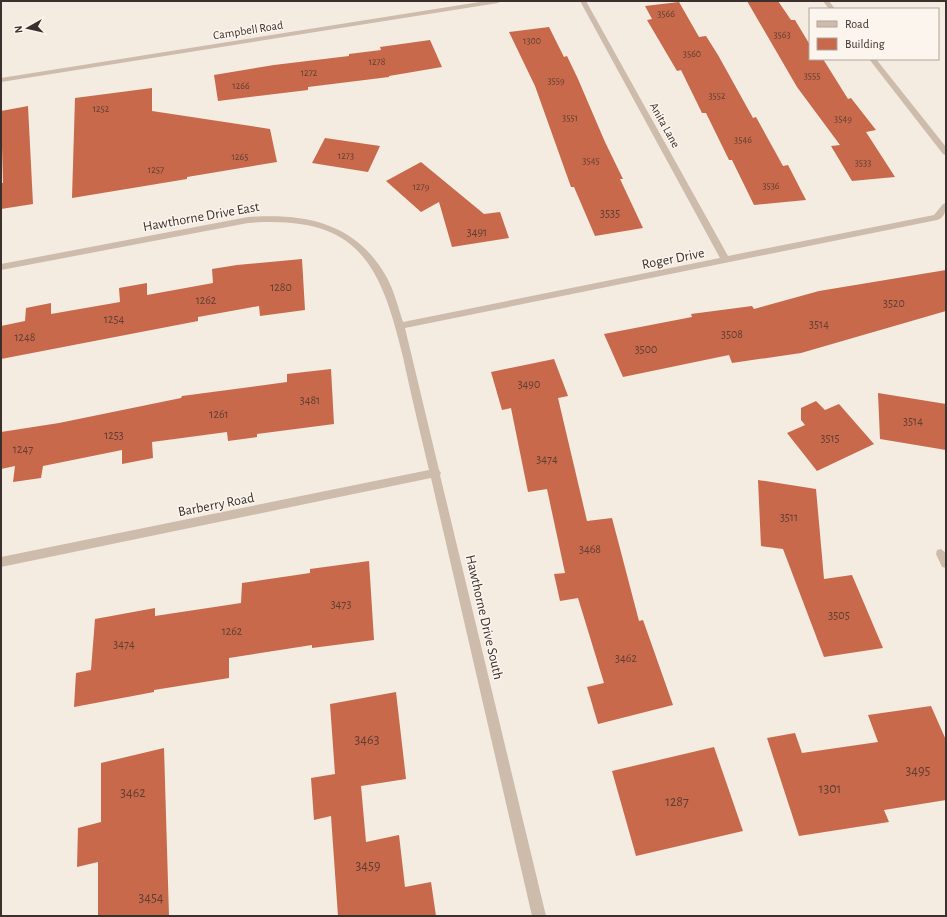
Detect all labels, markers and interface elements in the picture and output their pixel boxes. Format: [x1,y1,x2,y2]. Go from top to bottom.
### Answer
north arrow [8,8,48,48]
legend [809,8,939,60]
house number: 3566 [657,9,675,19]
text: Road [845,18,869,30]
street label: Campbell Road [212,19,284,41]
text: N [13,25,25,34]
house number: 3563 [773,30,791,40]
house number: 1300 [523,36,541,46]
text: Building [845,38,885,50]
house number: 3560 [683,49,701,59]
house number: 1278 [369,57,386,67]
house number: 1272 [301,68,318,78]
house number: 3555 [804,71,820,81]
house number: 3559 [547,76,565,86]
house number: 1266 [232,81,250,91]
house number: 3552 [708,91,726,101]
street label: Anita Lane [648,100,682,150]
house number: 1252 [93,104,110,114]
house number: 3551 [562,113,578,123]
house number: 3549 [834,114,852,124]
house number: 3546 [734,135,752,145]
house number: 1273 [338,151,354,161]
house number: 1265 [232,152,248,162]
house number: 3545 [582,156,600,166]
house number: 3533 [855,158,871,168]
house number: 1257 [148,165,164,175]
house number: 3536 [762,181,780,191]
house number: 1279 [413,182,430,192]
street label: Hawthorne Drive East [142,200,261,234]
house number: 3535 [600,207,620,219]
house number: 3491 [467,226,487,238]
street label: Roger Drive [641,246,706,272]
house number: 1280 [270,281,292,293]
house number: 1262 [196,294,217,306]
house number: 3520 [883,297,905,309]
house number: 1254 [104,313,124,325]
house number: 3514 [809,318,829,330]
house number: 3508 [721,328,743,340]
house number: 1248 [14,331,36,343]
house number: 3500 [635,343,657,355]
house number: 3490 [518,378,540,390]
house number: 3481 [300,394,320,406]
house number: 1261 [209,408,229,420]
house number: 3514 [903,415,923,427]
house number: 1253 [104,429,124,441]
house number: 3515 [820,432,840,444]
house number: 1247 [13,443,33,455]
house number: 3474 [536,453,558,465]
street label: Barberry Road [177,491,256,519]
house number: 3511 [780,511,798,523]
house number: 3468 [579,543,601,555]
street label: Hawthorne Drive South [463,554,505,681]
house number: 3473 [331,598,351,610]
house number: 3505 [828,609,850,621]
house number: 1262 [222,625,243,637]
house number: 3474 [113,638,135,650]
house number: 3462 [615,652,637,664]
house number: 3463 [355,733,380,747]
house number: 3495 [906,764,931,778]
house number: 1301 [819,782,841,796]
house number: 3462 [120,786,146,800]
house number: 1287 [665,795,689,809]
house number: 3459 [356,859,380,873]
house number: 3454 [138,891,164,905]

